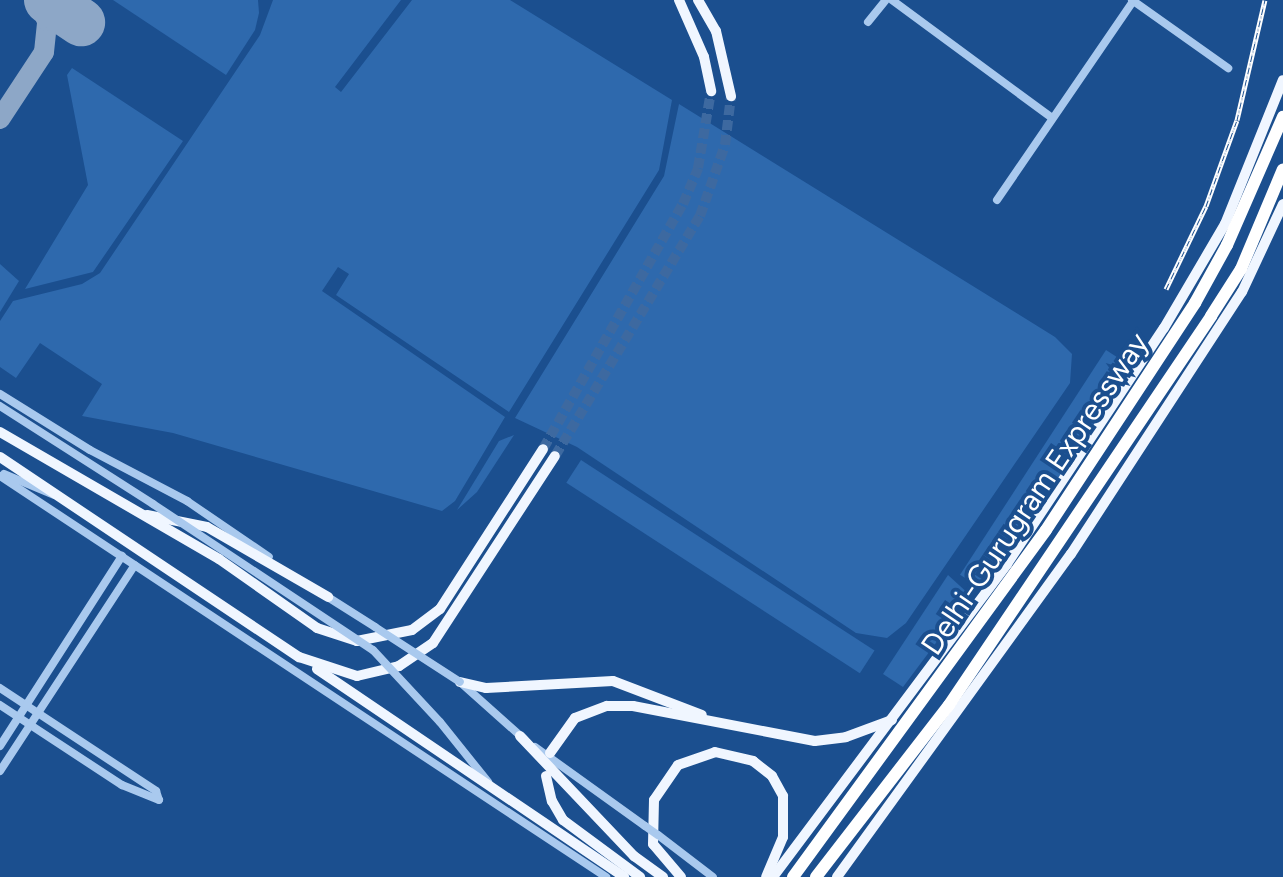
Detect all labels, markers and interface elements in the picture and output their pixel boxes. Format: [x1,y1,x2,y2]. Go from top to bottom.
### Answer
street label: Delhi-Gurugram Expressway [914,326,1156,662]

